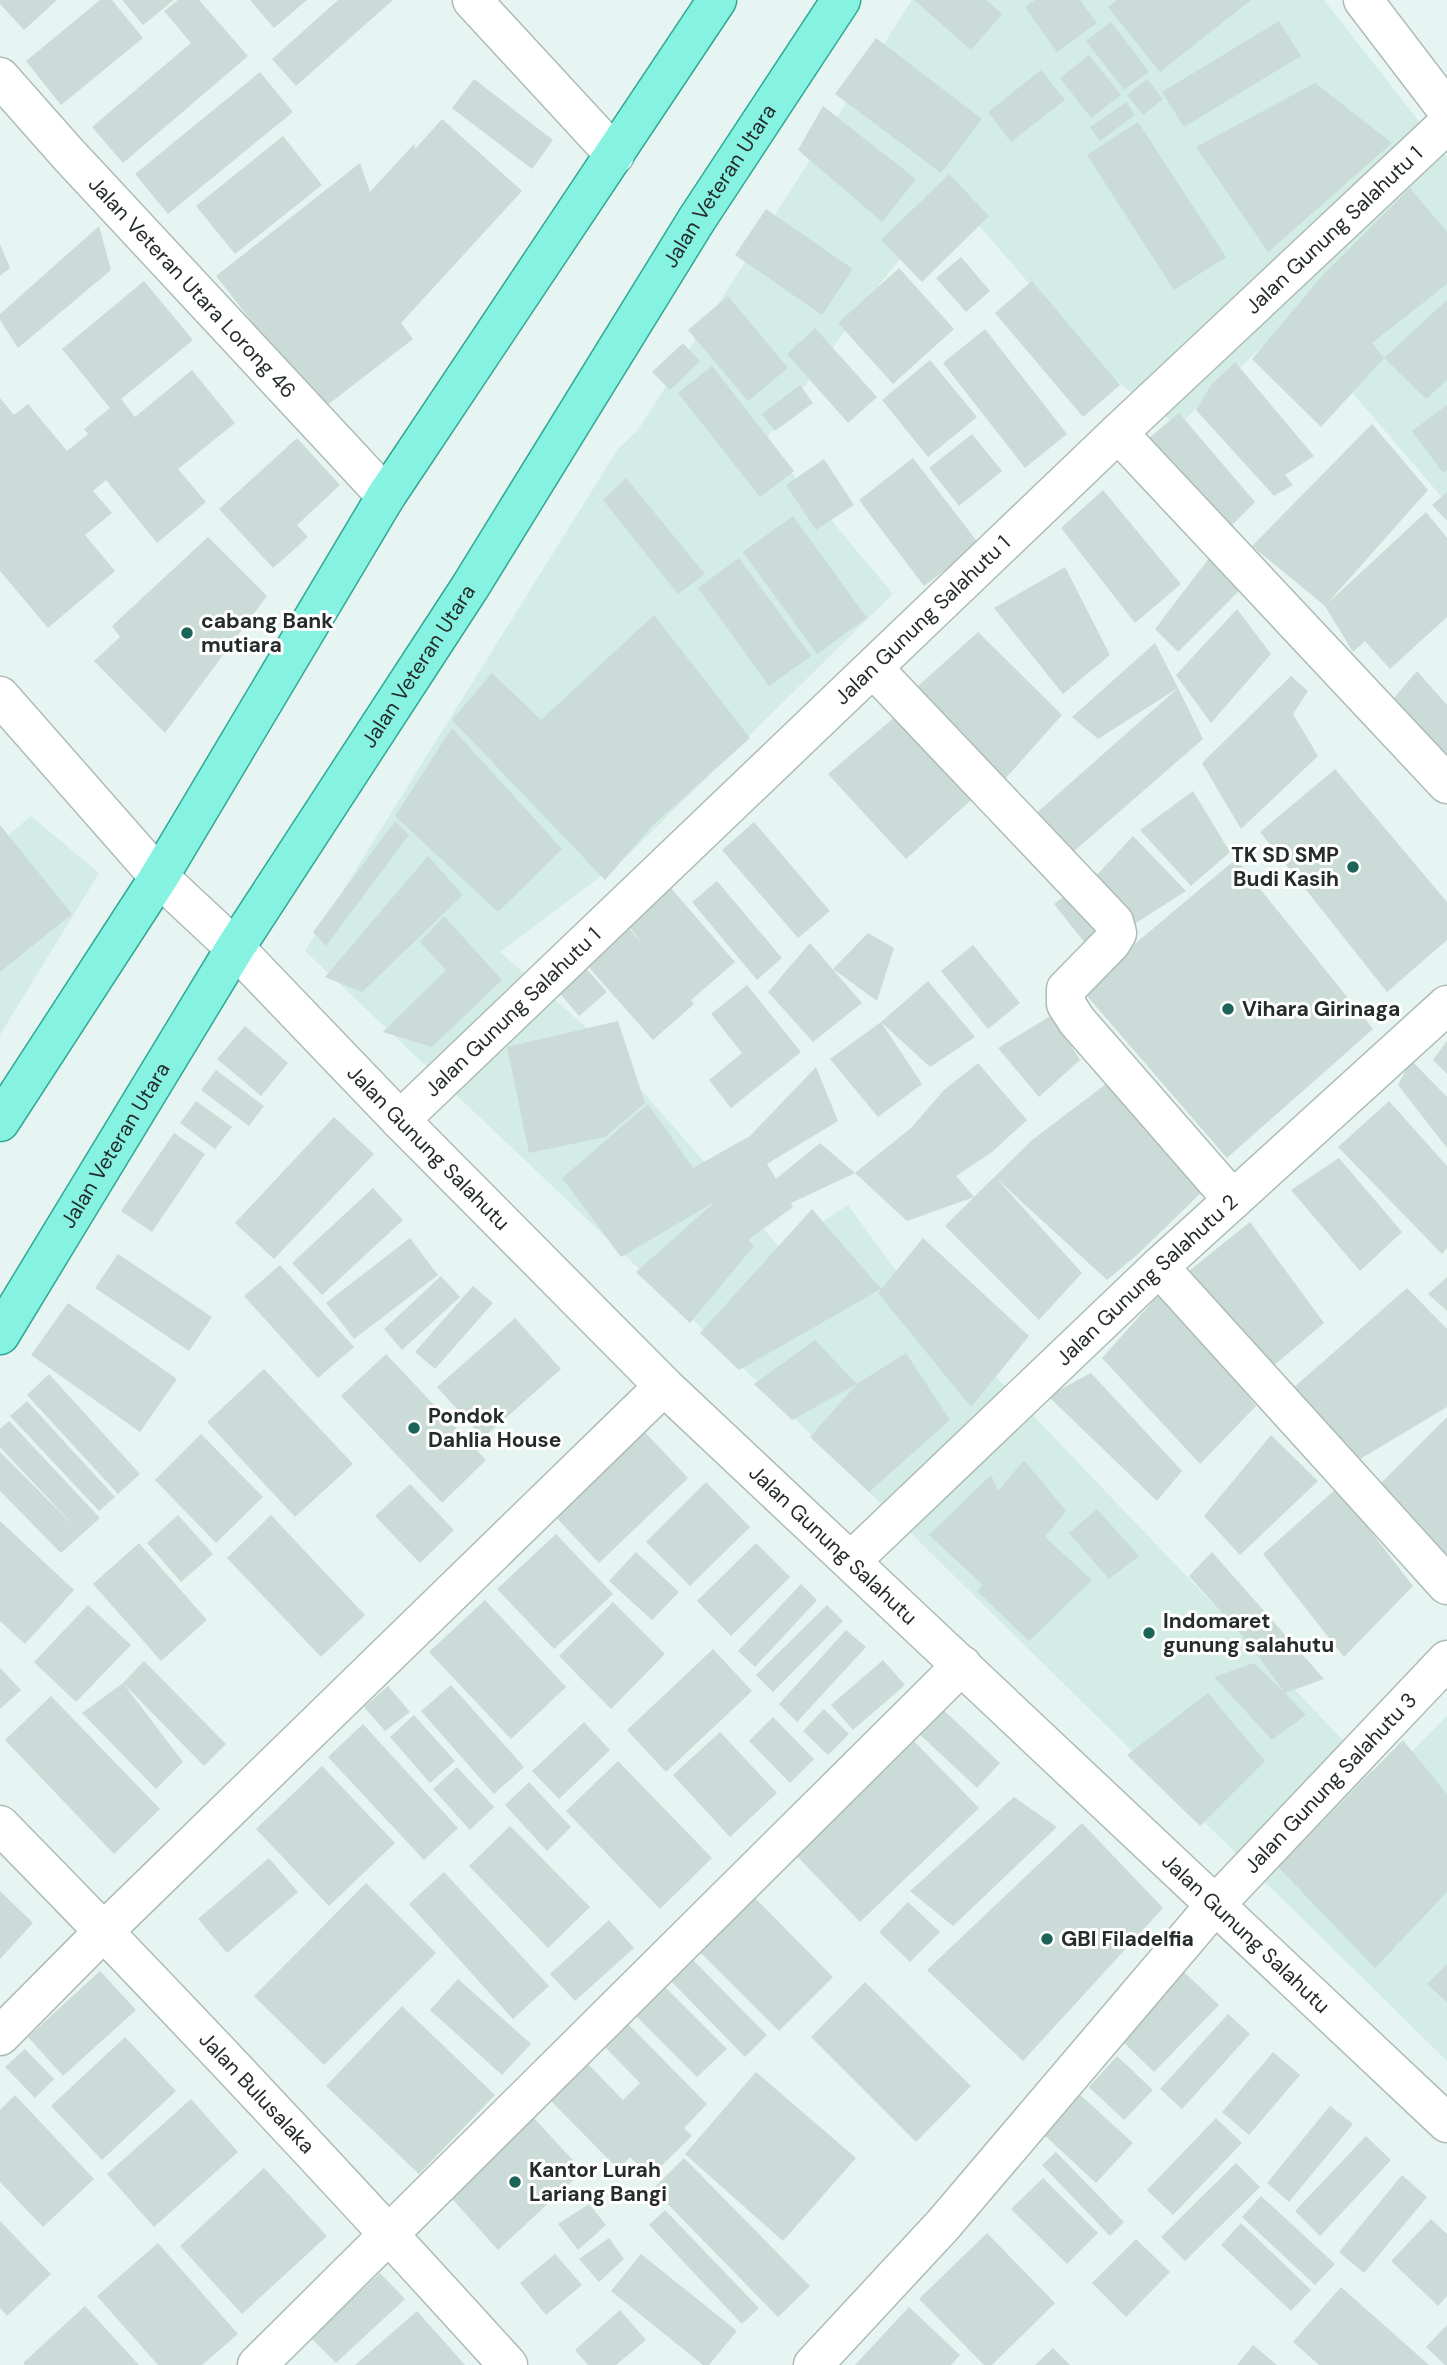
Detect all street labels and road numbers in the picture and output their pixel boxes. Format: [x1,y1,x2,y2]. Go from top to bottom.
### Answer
street label: Jalan Veteran Utara [656,99,783,273]
street label: Jalan Gunung Salahutu 1 [1239,140,1429,320]
street label: Jalan Veteran Utara Lorong 46 [82,171,302,404]
street label: Jalan Gunung Salahutu 1 [828,529,1016,711]
street label: Jalan Veteran Utara [355,579,482,753]
street label: Jalan Gunung Salahutu 1 [419,921,607,1103]
street label: Jalan Veteran Utara [54,1057,176,1233]
street label: Jalan Gunung Salahutu [341,1059,516,1237]
street label: Jalan Gunung Salahutu 2 [1050,1188,1244,1372]
street label: Jalan Gunung Salahutu [743,1459,923,1631]
street label: Jalan Gunung Salahutu 3 [1238,1687,1423,1880]
street label: Jalan Gunung Salahutu [1156,1848,1336,2020]
street label: Jalan Bulusalaka [193,2026,321,2160]

